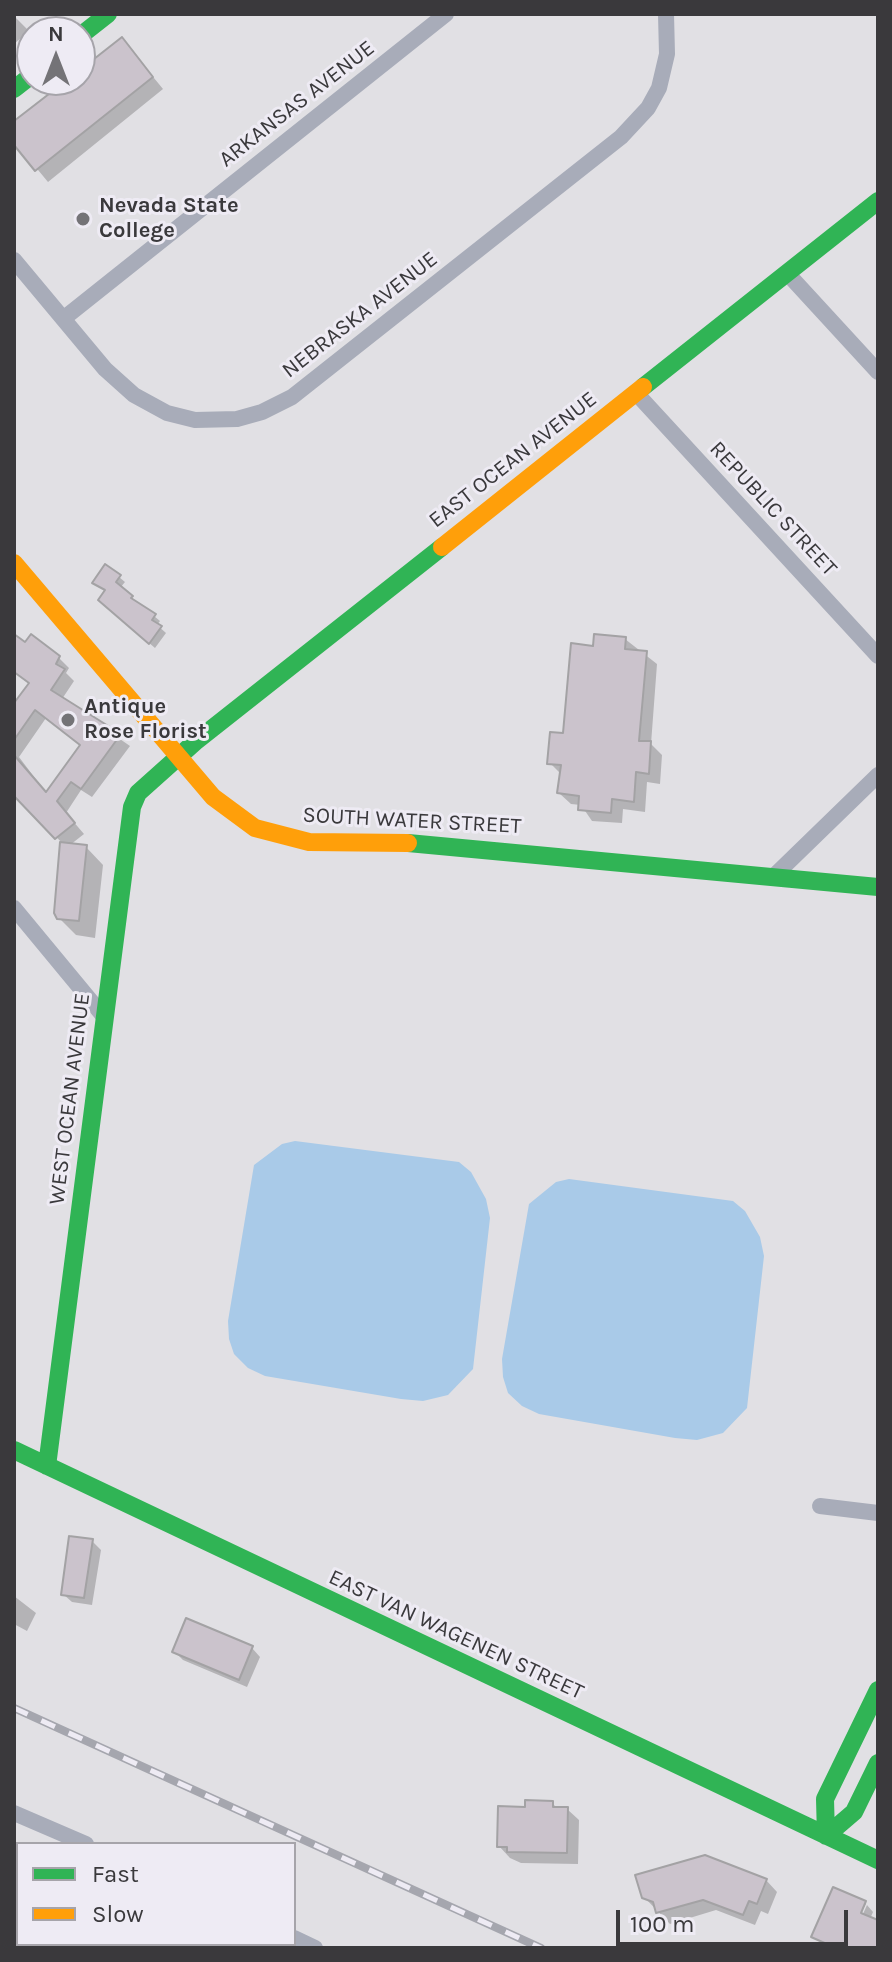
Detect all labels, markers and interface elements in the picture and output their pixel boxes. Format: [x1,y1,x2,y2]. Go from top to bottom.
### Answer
north arrow [16,16,96,96]
text: N [48,21,64,47]
street label: ARKANSAS AVENUE [214,35,380,173]
place label: Nevada State College [99,193,239,244]
marker: Nevada State College [74,210,92,228]
street label: NEBRASKA AVENUE [277,246,443,384]
street label: EAST OCEAN AVENUE [424,386,602,534]
street label: REPUBLIC STREET [704,436,842,582]
place label: Antique Rose Florist [84,694,207,746]
marker: Antique Rose Florist [59,711,77,729]
street label: SOUTH WATER STREET [302,802,522,840]
street label: WEST OCEAN AVENUE [44,992,96,1206]
street label: EAST VAN WAGENEN STREET [324,1564,588,1706]
legend [16,1842,296,1946]
text: Fast [92,1860,139,1888]
scale bar [620,1894,852,1944]
text: Slow [92,1900,144,1928]
text: 100 m [630,1910,695,1938]

